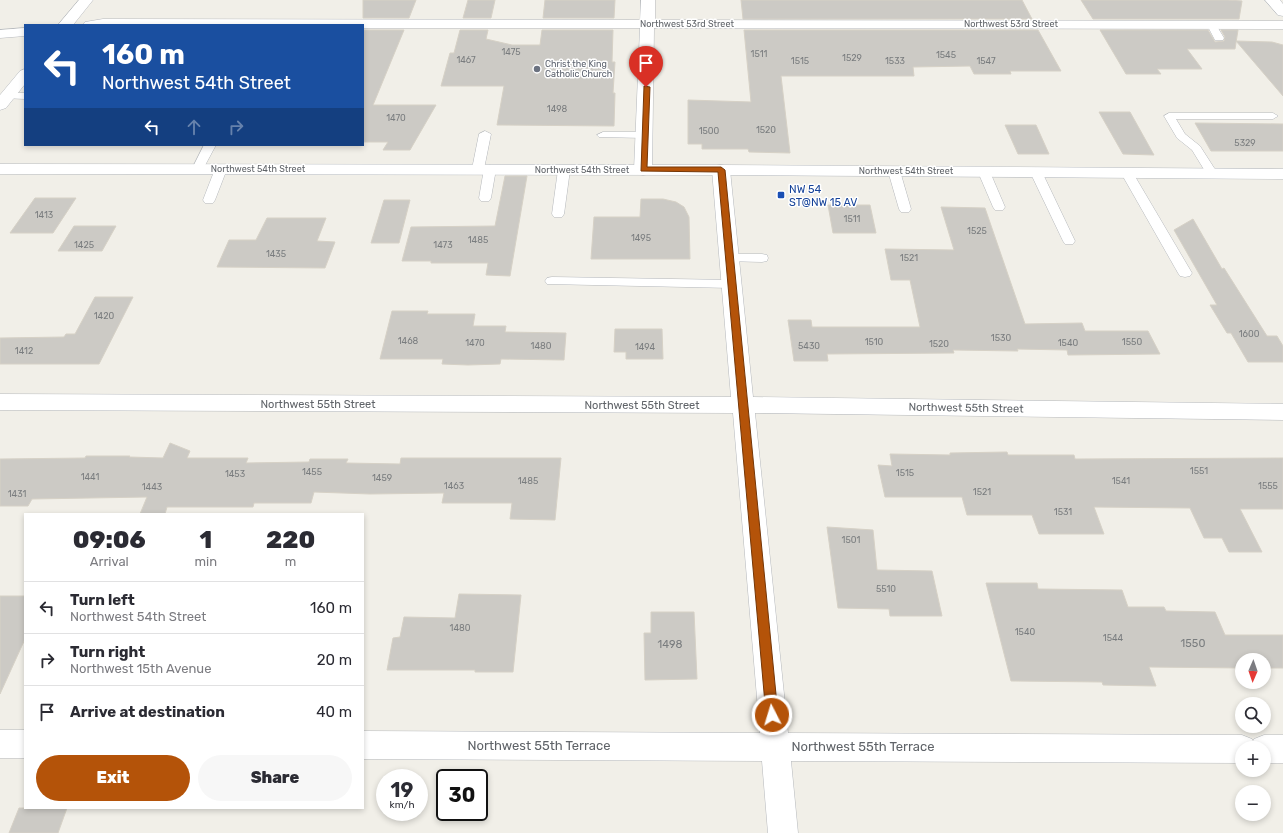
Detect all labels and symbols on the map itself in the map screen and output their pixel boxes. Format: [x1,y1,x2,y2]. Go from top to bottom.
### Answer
street label: Northwest 53rd Street [640,19,734,29]
street label: Northwest 53rd Street [964,19,1058,29]
pin [629,46,663,87]
house number: 1475 [501,47,521,57]
house number: 1511 [751,49,768,59]
house number: 1545 [936,50,956,60]
house number: 1529 [842,53,862,63]
house number: 1467 [456,55,476,65]
house number: 1515 [791,56,809,66]
house number: 1533 [885,56,905,66]
house number: 1547 [976,56,996,66]
place label: Christ the King Catholic Church [545,59,612,79]
marker: Christ the King Catholic Church [532,64,542,74]
house number: 1498 [547,104,567,114]
house number: 1470 [386,113,406,123]
house number: 1520 [756,125,776,135]
house number: 1500 [699,126,720,136]
house number: 5329 [1234,138,1256,148]
street label: Northwest 54th Street [211,164,306,174]
street label: Northwest 54th Street [535,165,630,175]
street label: Northwest 54th Street [859,166,954,176]
place label: NW 54 ST@NW 15 AV [789,183,858,209]
marker: NW 54 ST@NW 15 AV [776,190,786,200]
house number: 1413 [35,210,53,220]
house number: 1511 [844,214,861,224]
house number: 1525 [967,226,987,236]
house number: 1495 [631,233,651,243]
house number: 1485 [468,235,488,245]
house number: 1425 [74,240,94,250]
house number: 1473 [433,240,453,250]
house number: 1435 [266,249,286,259]
house number: 1521 [900,253,918,263]
house number: 1420 [94,311,114,321]
house number: 1600 [1239,329,1260,339]
house number: 1530 [991,333,1011,343]
house number: 1468 [398,336,419,346]
house number: 1510 [865,337,884,347]
house number: 1550 [1122,337,1142,347]
house number: 1470 [465,338,485,348]
house number: 1540 [1058,338,1079,348]
house number: 1520 [929,339,949,349]
house number: 1480 [531,341,552,351]
house number: 5430 [798,341,820,351]
house number: 1494 [635,342,655,352]
house number: 1412 [15,346,33,356]
street label: Northwest 55th Street [260,398,376,411]
street label: Northwest 55th Street [584,399,700,412]
street label: Northwest 55th Street [908,400,1024,416]
house number: 1551 [1190,466,1208,476]
house number: 1455 [302,467,322,477]
house number: 1515 [896,468,914,478]
house number: 1453 [225,469,245,479]
house number: 1441 [81,472,99,482]
house number: 1459 [372,473,392,483]
house number: 1485 [518,476,538,486]
house number: 1541 [1112,476,1130,486]
house number: 1463 [444,481,464,491]
house number: 1555 [1258,481,1278,491]
house number: 1443 [142,482,162,492]
house number: 1521 [973,487,991,497]
house number: 1431 [8,489,26,499]
house number: 1531 [1054,507,1072,517]
house number: 1501 [842,535,861,545]
house number: 5510 [876,584,896,594]
house number: 1480 [450,623,471,633]
house number: 1540 [1015,627,1036,637]
house number: 1544 [1103,633,1124,643]
house number: 1550 [1181,637,1205,650]
house number: 1498 [658,638,682,651]
north arrow [1235,653,1271,689]
position arrow [751,694,793,736]
street label: Northwest 55th Terrace [467,738,611,753]
street label: Northwest 55th Terrace [791,739,935,754]
speed limit sign: 30 [436,769,488,821]

